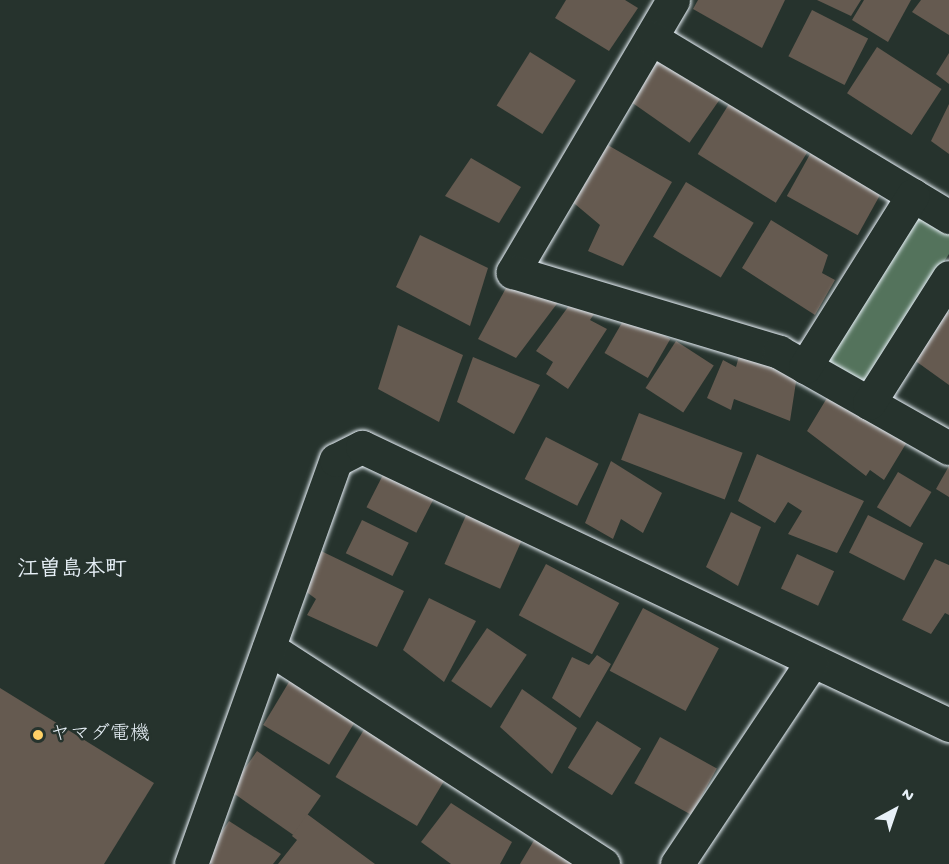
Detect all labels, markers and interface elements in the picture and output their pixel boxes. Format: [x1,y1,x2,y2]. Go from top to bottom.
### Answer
district label: 江曽島本町 [17,559,127,585]
place label: ヤマダ電機 [50,723,150,747]
marker: ヤマダ電機 [31,728,45,742]
north arrow [865,780,925,840]
text: N [897,785,917,806]

